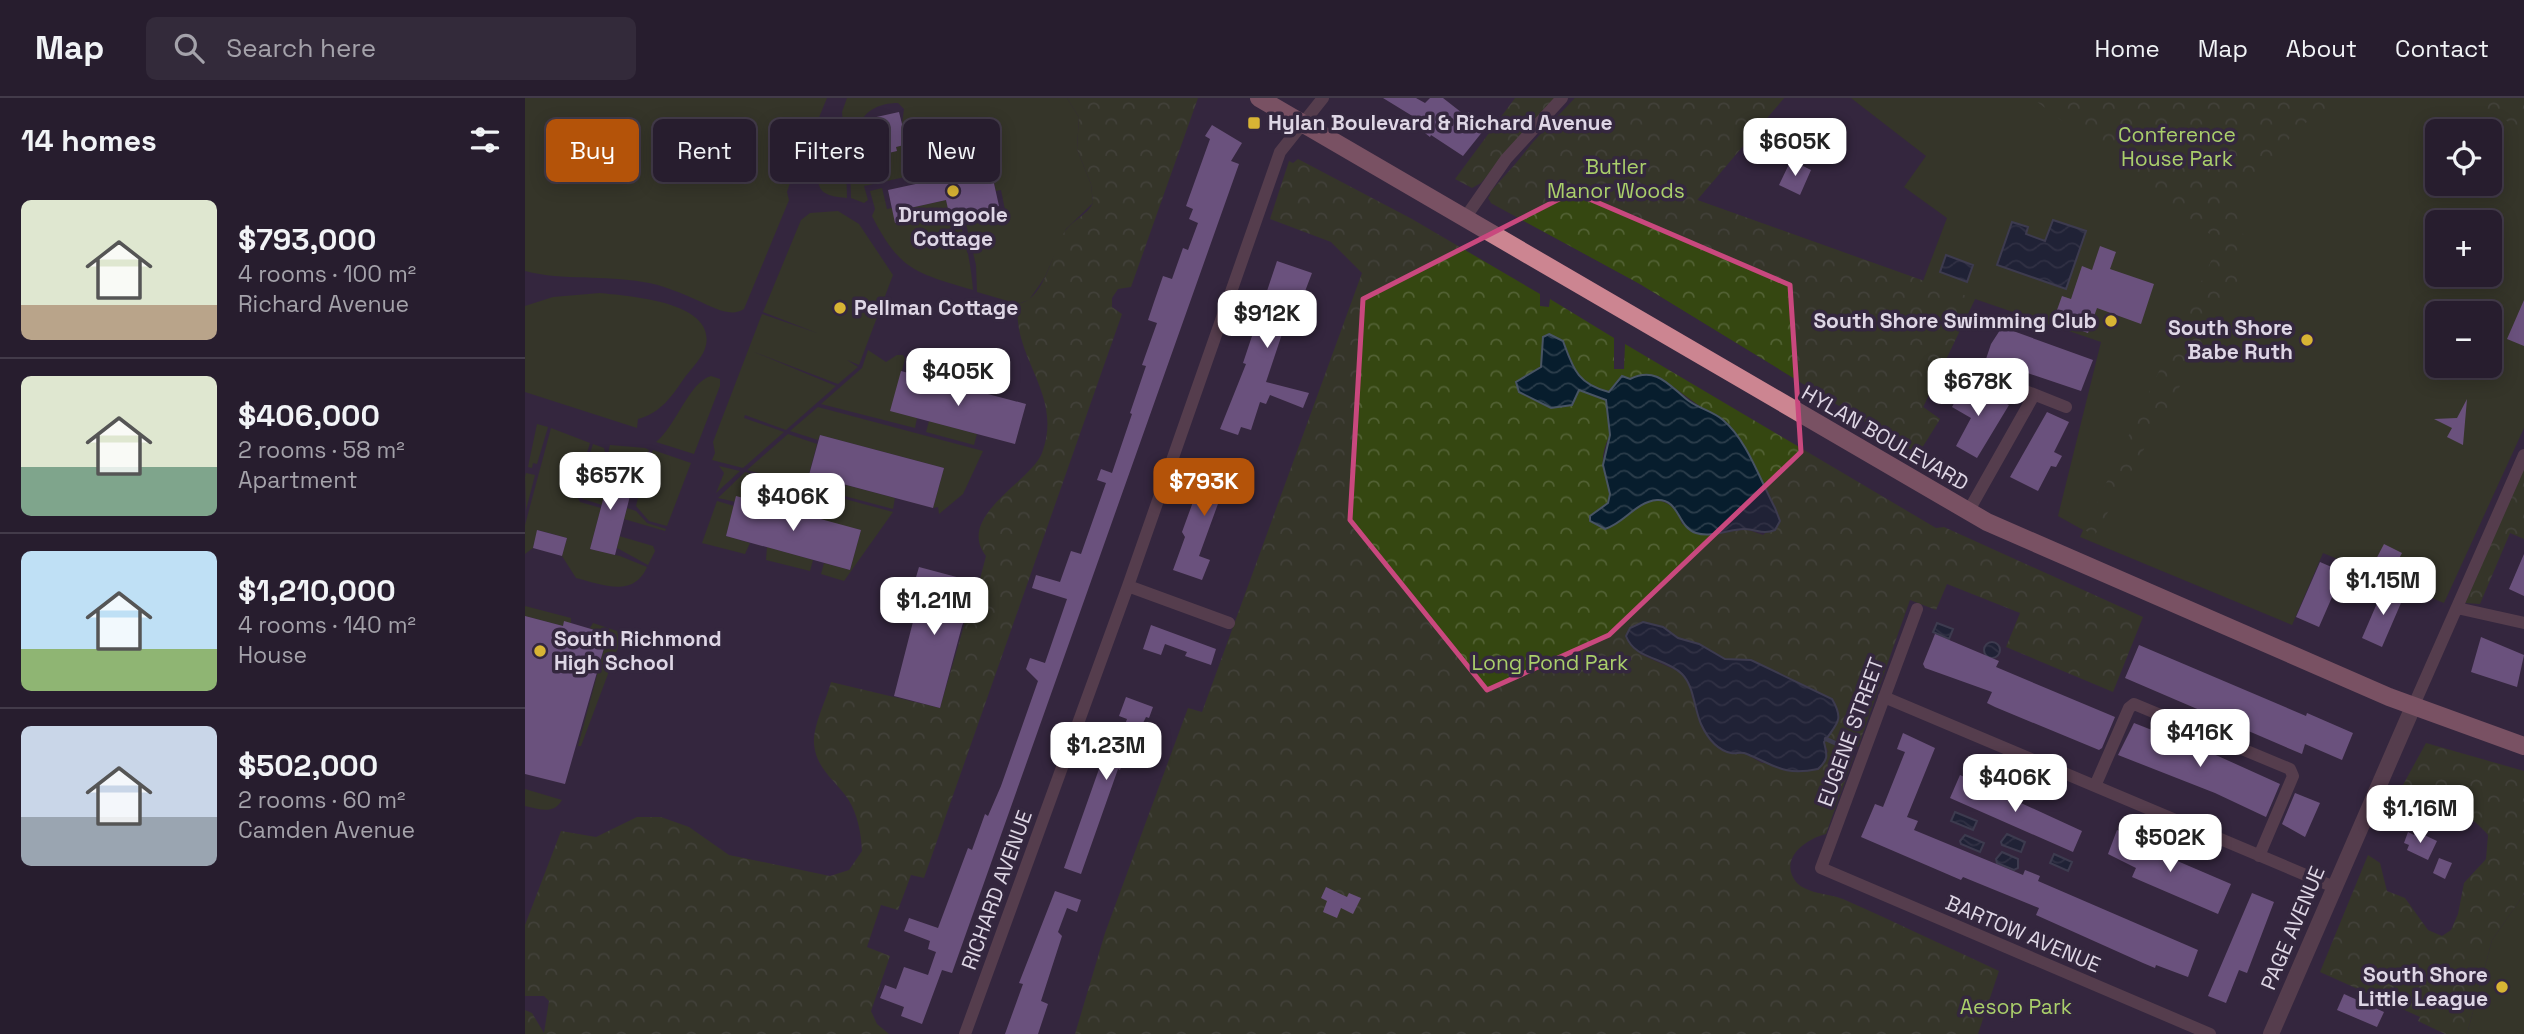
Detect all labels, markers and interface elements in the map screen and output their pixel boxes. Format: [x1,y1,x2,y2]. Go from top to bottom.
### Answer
search box [146,17,636,80]
text: Map [35,27,104,69]
icon: search [170,29,208,67]
text: Search here [226,31,376,65]
text: Home [2094,33,2160,64]
text: Map [2198,33,2248,64]
text: About [2286,33,2357,64]
text: Contact [2395,33,2489,64]
place label: Hylan Boulevard & Richard Avenue [1268,109,1613,136]
marker: Hylan Boulevard & Richard Avenue [1246,115,1262,131]
pin: $605K [1746,118,1844,178]
chip: Buy [546,119,639,182]
chip: Rent [653,119,756,182]
chip: Filters [770,119,889,182]
chip: New [903,119,1000,182]
map controls [2425,119,2502,378]
button: locate [2425,119,2502,196]
text: 14 homes [21,121,157,160]
icon: filters [466,121,504,159]
park label: Conference House Park [2118,121,2236,172]
text: $605K [1759,126,1831,156]
park label: Butler Manor Woods [1547,153,1685,204]
marker: Drumgoole Cottage [945,183,961,199]
place label: Drumgoole Cottage [898,201,1008,252]
button: + [2425,210,2502,287]
text: $793,000 [238,220,376,259]
icon: home [77,228,161,312]
text: 4 rooms · 100 m² [238,259,416,289]
text: Richard Avenue [238,289,409,319]
pin: $912K [1218,290,1316,350]
place label: Pellman Cottage [854,294,1018,321]
text: $912K [1234,298,1300,328]
marker: Pellman Cottage [832,300,848,316]
button: − [2425,301,2502,378]
place label: South Shore Swimming Club [1813,307,2097,334]
marker: South Shore Swimming Club [2103,313,2119,329]
place label: South Shore Babe Ruth [2168,314,2293,365]
marker: South Shore Babe Ruth [2299,332,2315,348]
pin: $405K [909,348,1007,408]
text: $405K [922,356,994,386]
pin: $678K [1929,358,2027,418]
text: $678K [1944,366,2012,396]
street label: HYLAN BOULEVARD [1797,379,1973,496]
text: $406,000 [238,396,380,435]
icon: home [77,404,161,488]
text: 2 rooms · 58 m² [238,435,405,465]
pin: $657K [561,452,659,512]
pin: $793K [1155,458,1253,518]
text: $657K [576,460,644,490]
text: Apartment [238,465,358,495]
text: $793K [1169,466,1239,496]
pin: $406K [744,474,842,533]
text: $406K [757,481,829,511]
pin: $1.15M [2326,558,2440,617]
text: $1.15M [2346,565,2420,595]
text: $1,210,000 [238,571,396,610]
pin: $1.21M [877,578,991,637]
icon: home [77,579,161,663]
text: $1.21M [896,585,972,615]
text: 4 rooms · 140 m² [238,610,416,640]
place label: South Richmond High School [554,625,722,676]
text: House [238,640,307,670]
marker: South Richmond High School [532,643,548,659]
park label: Long Pond Park [1472,649,1628,676]
street label: EUGENE STREET [1811,654,1890,810]
pin: $416K [2151,710,2249,769]
text: $416K [2167,717,2233,747]
pin: $1.23M [1049,722,1163,782]
text: $1.23M [1066,730,1146,760]
text: $502,000 [238,746,378,785]
icon: home [77,754,161,838]
pin: $406K [1966,754,2064,814]
text: $406K [1979,762,2051,792]
text: 2 rooms · 60 m² [238,785,405,815]
pin: $1.16M [2363,786,2477,845]
text: $1.16M [2383,793,2457,823]
street label: RICHARD AVENUE [955,806,1038,973]
pin: $502K [2121,814,2219,874]
text: Camden Avenue [238,815,415,845]
text: $502K [2135,822,2205,852]
street label: PAGE AVENUE [2254,862,2331,994]
street label: BARTOW AVENUE [1942,889,2105,978]
place label: South Shore Little League [2358,961,2488,1012]
marker: South Shore Little League [2494,979,2510,995]
park label: Aesop Park [1960,993,2072,1020]

